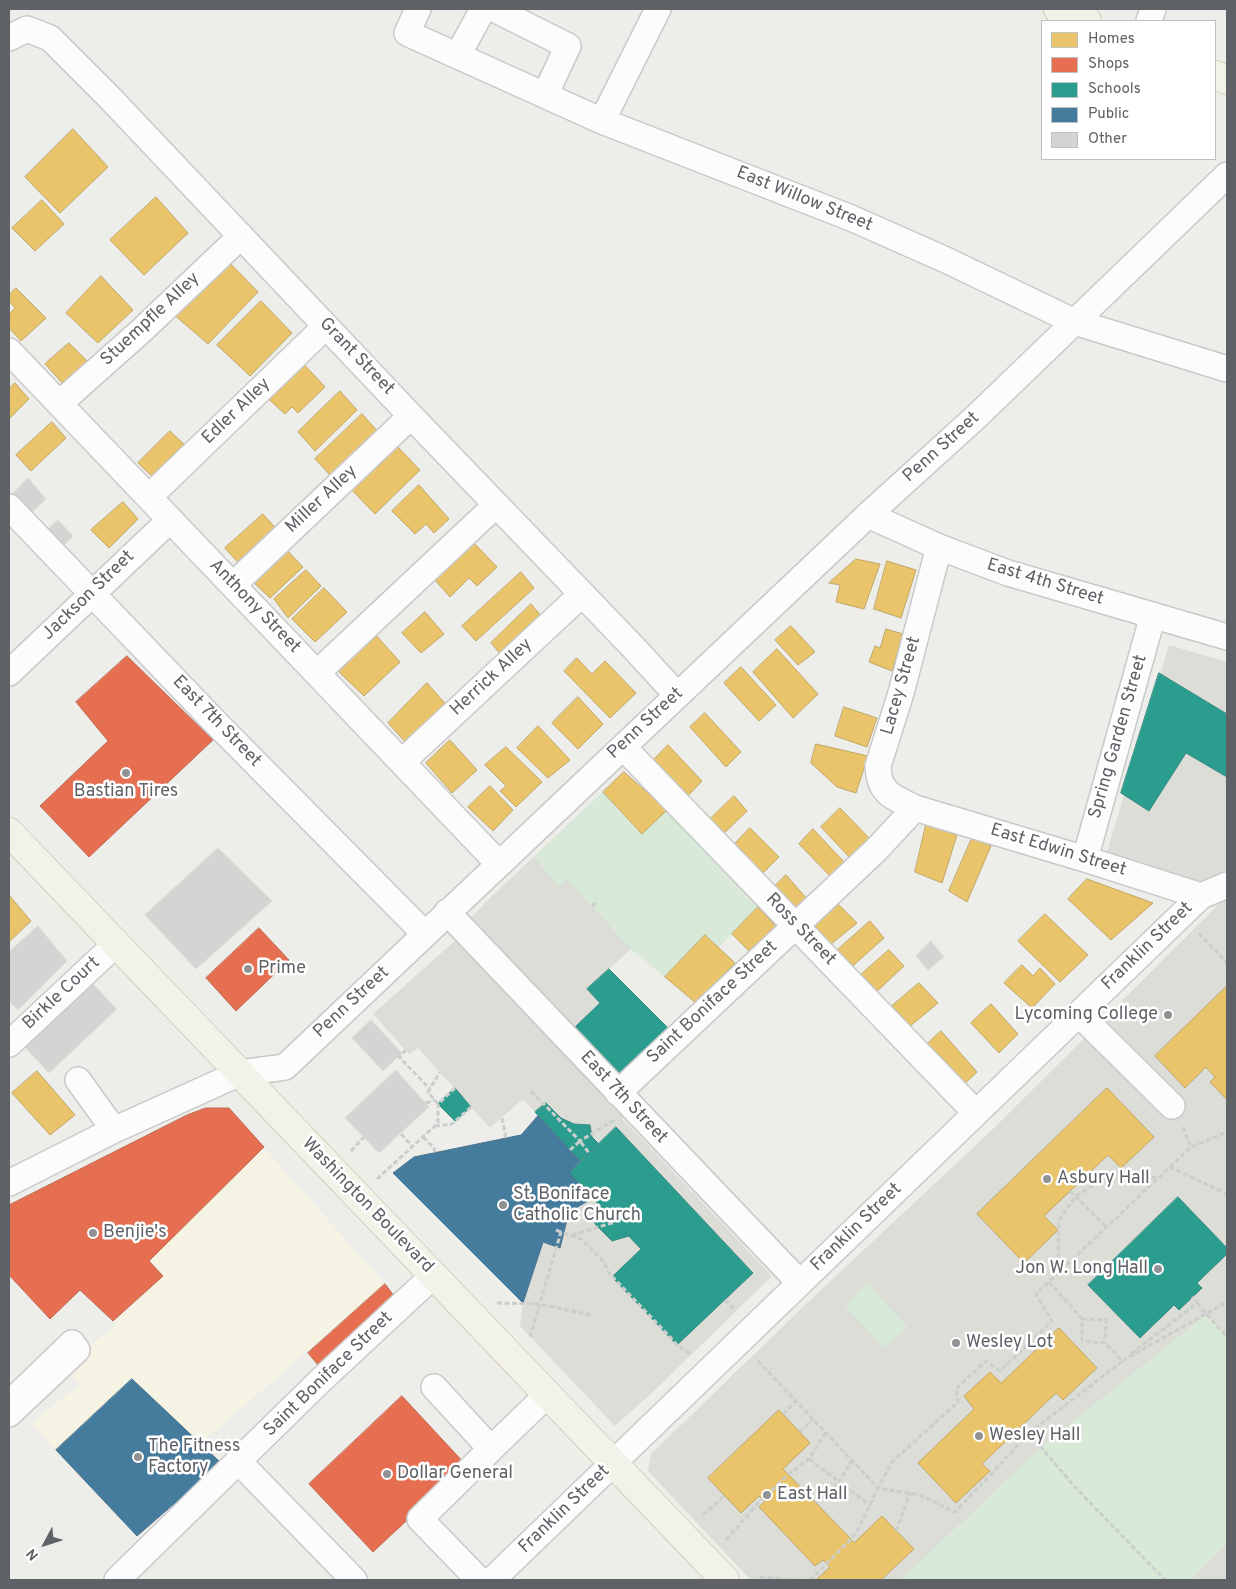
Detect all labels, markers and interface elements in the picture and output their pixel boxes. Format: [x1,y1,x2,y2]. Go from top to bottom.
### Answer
legend [1041,20,1216,160]
text: Homes [1088,30,1135,49]
text: Shops [1088,55,1129,74]
text: Schools [1088,80,1141,99]
text: Public [1088,105,1129,124]
text: Other [1088,130,1127,149]
street label: East Willow Street [733,163,875,237]
street label: Stuempfle Alley [97,269,205,371]
street label: Grant Street [314,314,398,400]
street label: Edler Alley [198,374,276,450]
street label: Penn Street [899,408,985,488]
street label: Miller Alley [282,461,362,539]
street label: Jackson Street [38,547,140,645]
street label: East 4th Street [984,555,1106,611]
street label: Anthony Street [204,556,304,658]
street label: Lacey Street [878,634,926,738]
street label: Herrick Alley [447,635,537,721]
street label: Spring Garden Street [1085,652,1153,822]
street label: East 7th Street [167,672,265,772]
street label: Penn Street [604,684,688,764]
marker: Bastian Tires [120,767,132,779]
place label: Bastian Tires [74,781,178,803]
street label: East Edwin Street [987,820,1129,882]
street label: Ross Street [760,889,840,971]
street label: Franklin Street [1098,898,1198,996]
street label: Saint Boniface Street [643,937,783,1069]
street label: Birkle Court [19,953,105,1035]
place label: Prime [258,958,306,980]
marker: Prime [242,963,254,975]
street label: Penn Street [310,963,394,1043]
place label: Lycoming College [1015,1004,1158,1026]
marker: Lycoming College [1162,1009,1174,1021]
street label: East 7th Street [575,1047,671,1149]
street label: Washington Boulevard [297,1134,437,1278]
place label: Asbury Hall [1057,1168,1150,1190]
marker: Asbury Hall [1041,1173,1053,1185]
street label: Franklin Street [807,1179,907,1277]
place label: St. Boniface Catholic Church [513,1184,641,1226]
marker: St. Boniface Catholic Church [497,1199,509,1211]
place label: Benjie's [103,1222,167,1244]
marker: Benjie's [87,1227,99,1239]
place label: Jon W. Long Hall [1015,1258,1148,1280]
marker: Jon W. Long Hall [1152,1263,1164,1275]
street label: Saint Boniface Street [260,1308,398,1442]
place label: Wesley Lot [966,1332,1053,1354]
marker: Wesley Lot [950,1337,962,1349]
place label: Wesley Hall [989,1425,1080,1447]
marker: Wesley Hall [973,1430,985,1442]
place label: The Fitness Factory [148,1436,240,1478]
marker: The Fitness Factory [132,1451,144,1463]
street label: Franklin Street [515,1461,615,1559]
place label: Dollar General [397,1463,513,1485]
marker: Dollar General [381,1468,393,1480]
place label: East Hall [777,1484,847,1506]
marker: East Hall [761,1489,773,1501]
north arrow [20,1519,70,1569]
text: N [23,1545,43,1563]

